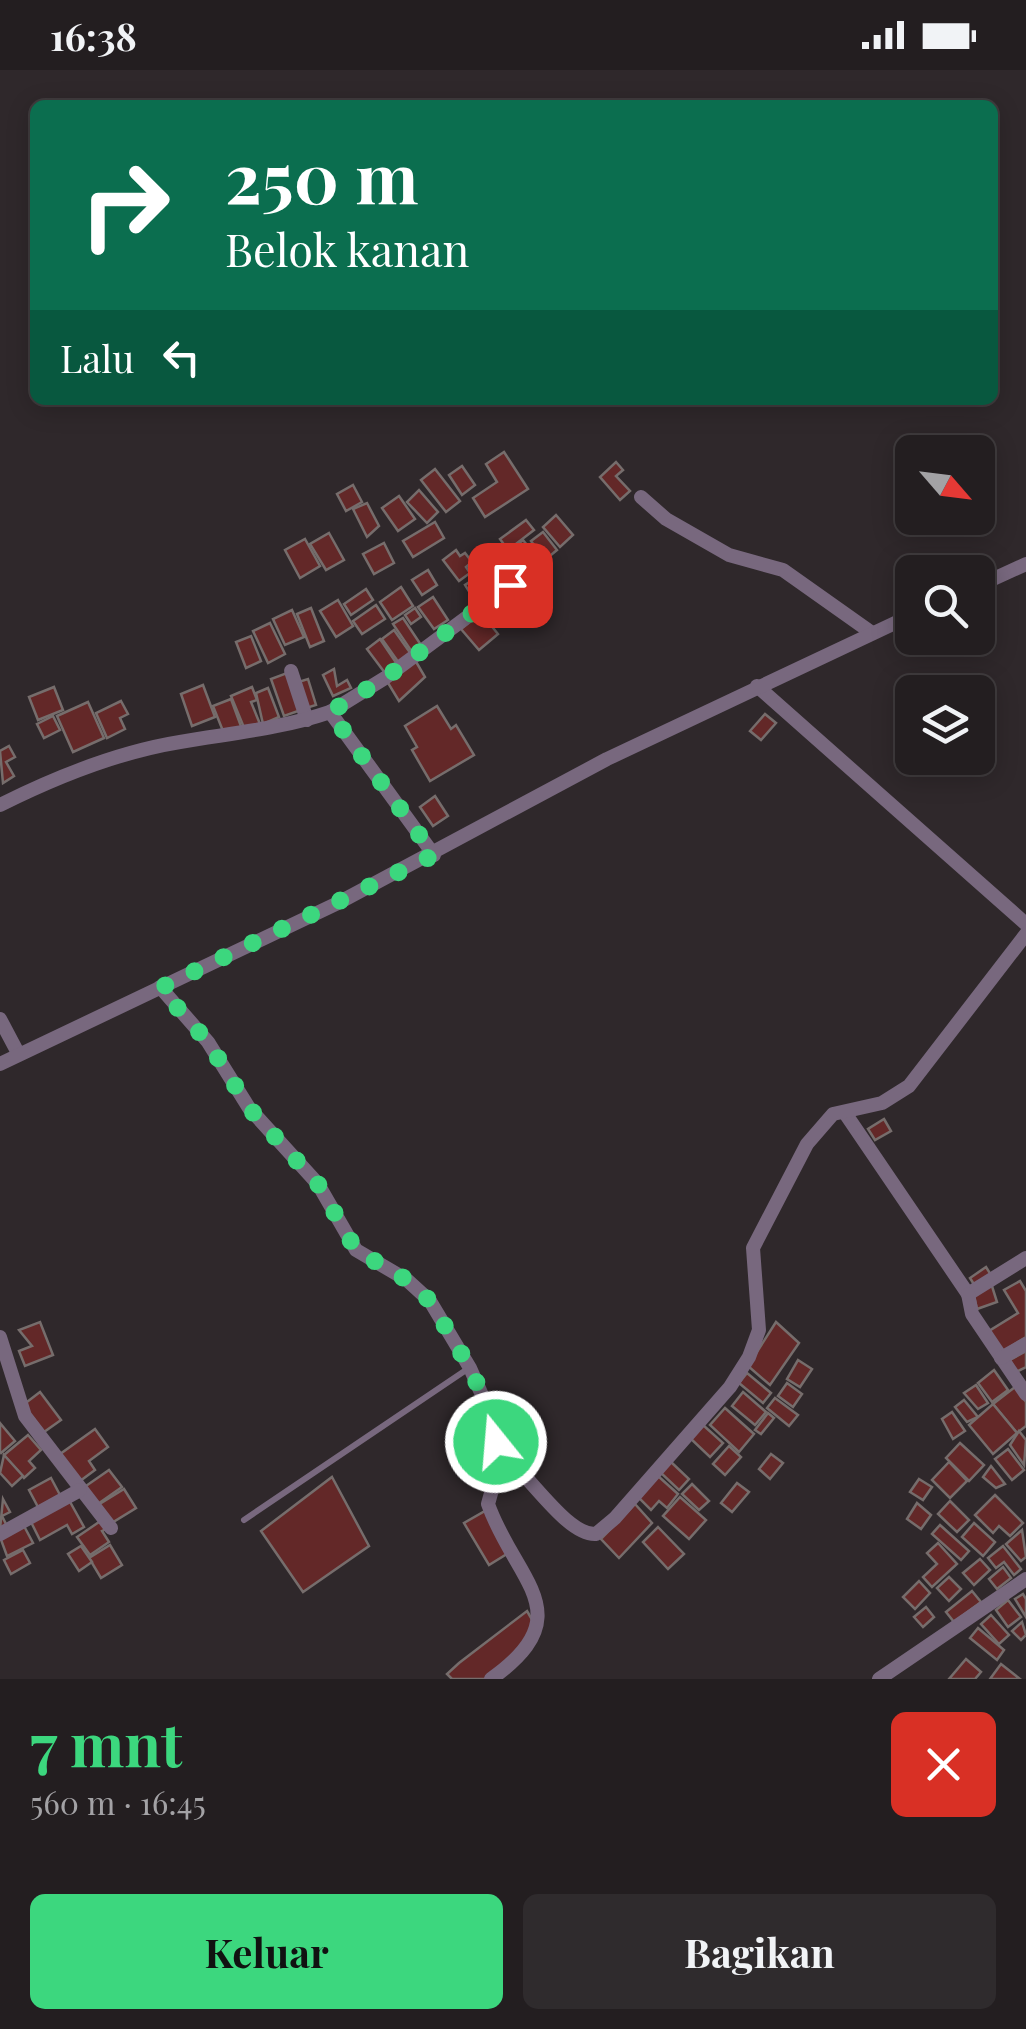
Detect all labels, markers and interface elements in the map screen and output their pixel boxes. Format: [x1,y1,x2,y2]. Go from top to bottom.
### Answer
text: 16:38 [50,10,137,61]
text: 250 m [225,128,419,222]
icon: right [60,140,190,270]
text: Belok kanan [225,218,469,278]
icon: left [154,330,209,385]
text: Lalu [60,332,134,383]
north arrow [895,435,995,535]
map controls [895,435,995,775]
pin [468,543,553,628]
button: search [895,555,995,655]
icon: arrive [483,558,538,613]
button: layers [895,675,995,775]
position arrow [444,1390,548,1494]
text: 7 mnt [30,1702,182,1782]
button: close [891,1712,996,1817]
text: 560 m · 16:45 [30,1780,206,1823]
button: Keluar [30,1894,503,2009]
button: Bagikan [523,1894,996,2009]

